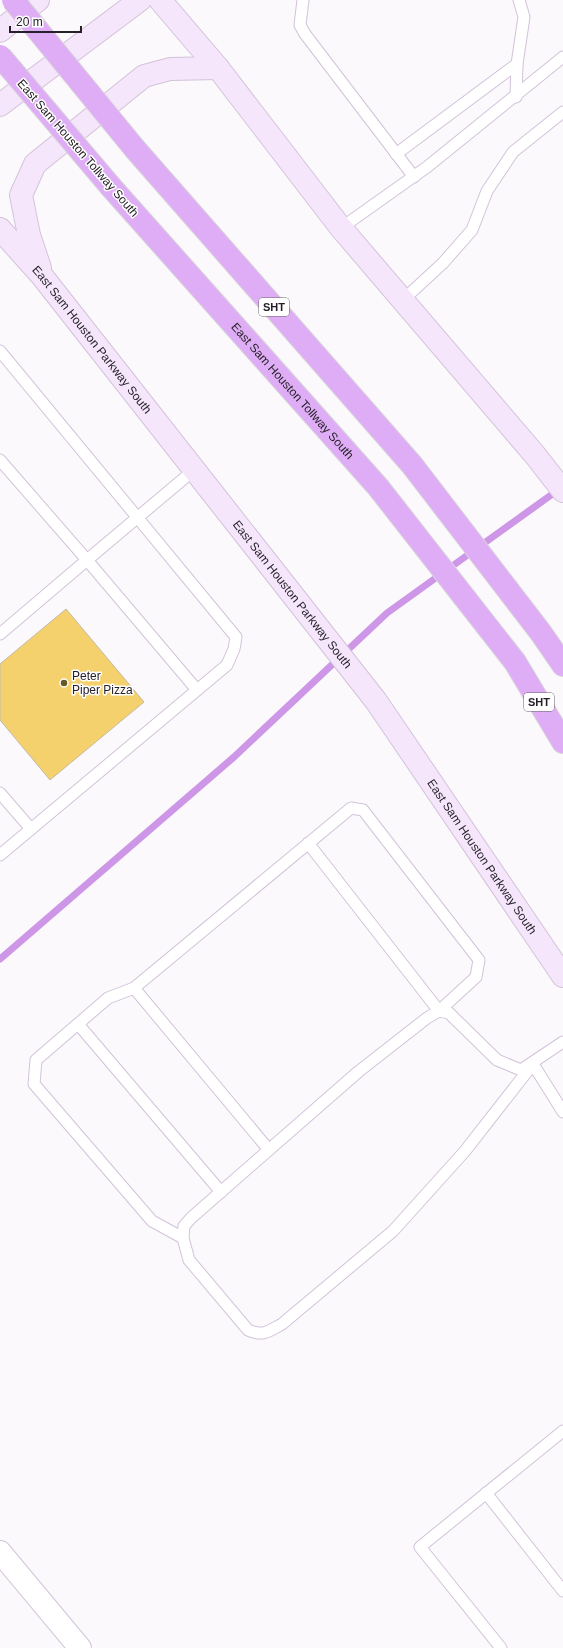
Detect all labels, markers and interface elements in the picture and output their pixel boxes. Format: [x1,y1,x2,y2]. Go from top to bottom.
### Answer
scale bar [10,8,81,34]
text: 20 m [16,15,43,29]
street label: East Sam Houston Tollway South [15,77,141,219]
street label: East Sam Houston Parkway South [29,263,154,416]
road number: SHT [259,298,289,316]
street label: East Sam Houston Tollway South [228,320,357,462]
street label: East Sam Houston Parkway South [230,518,355,671]
place label: Peter Piper Pizza [72,669,133,697]
marker: Peter Piper Pizza [59,678,69,688]
road number: SHT [524,693,554,711]
street label: East Sam Houston Parkway South [424,777,540,937]

